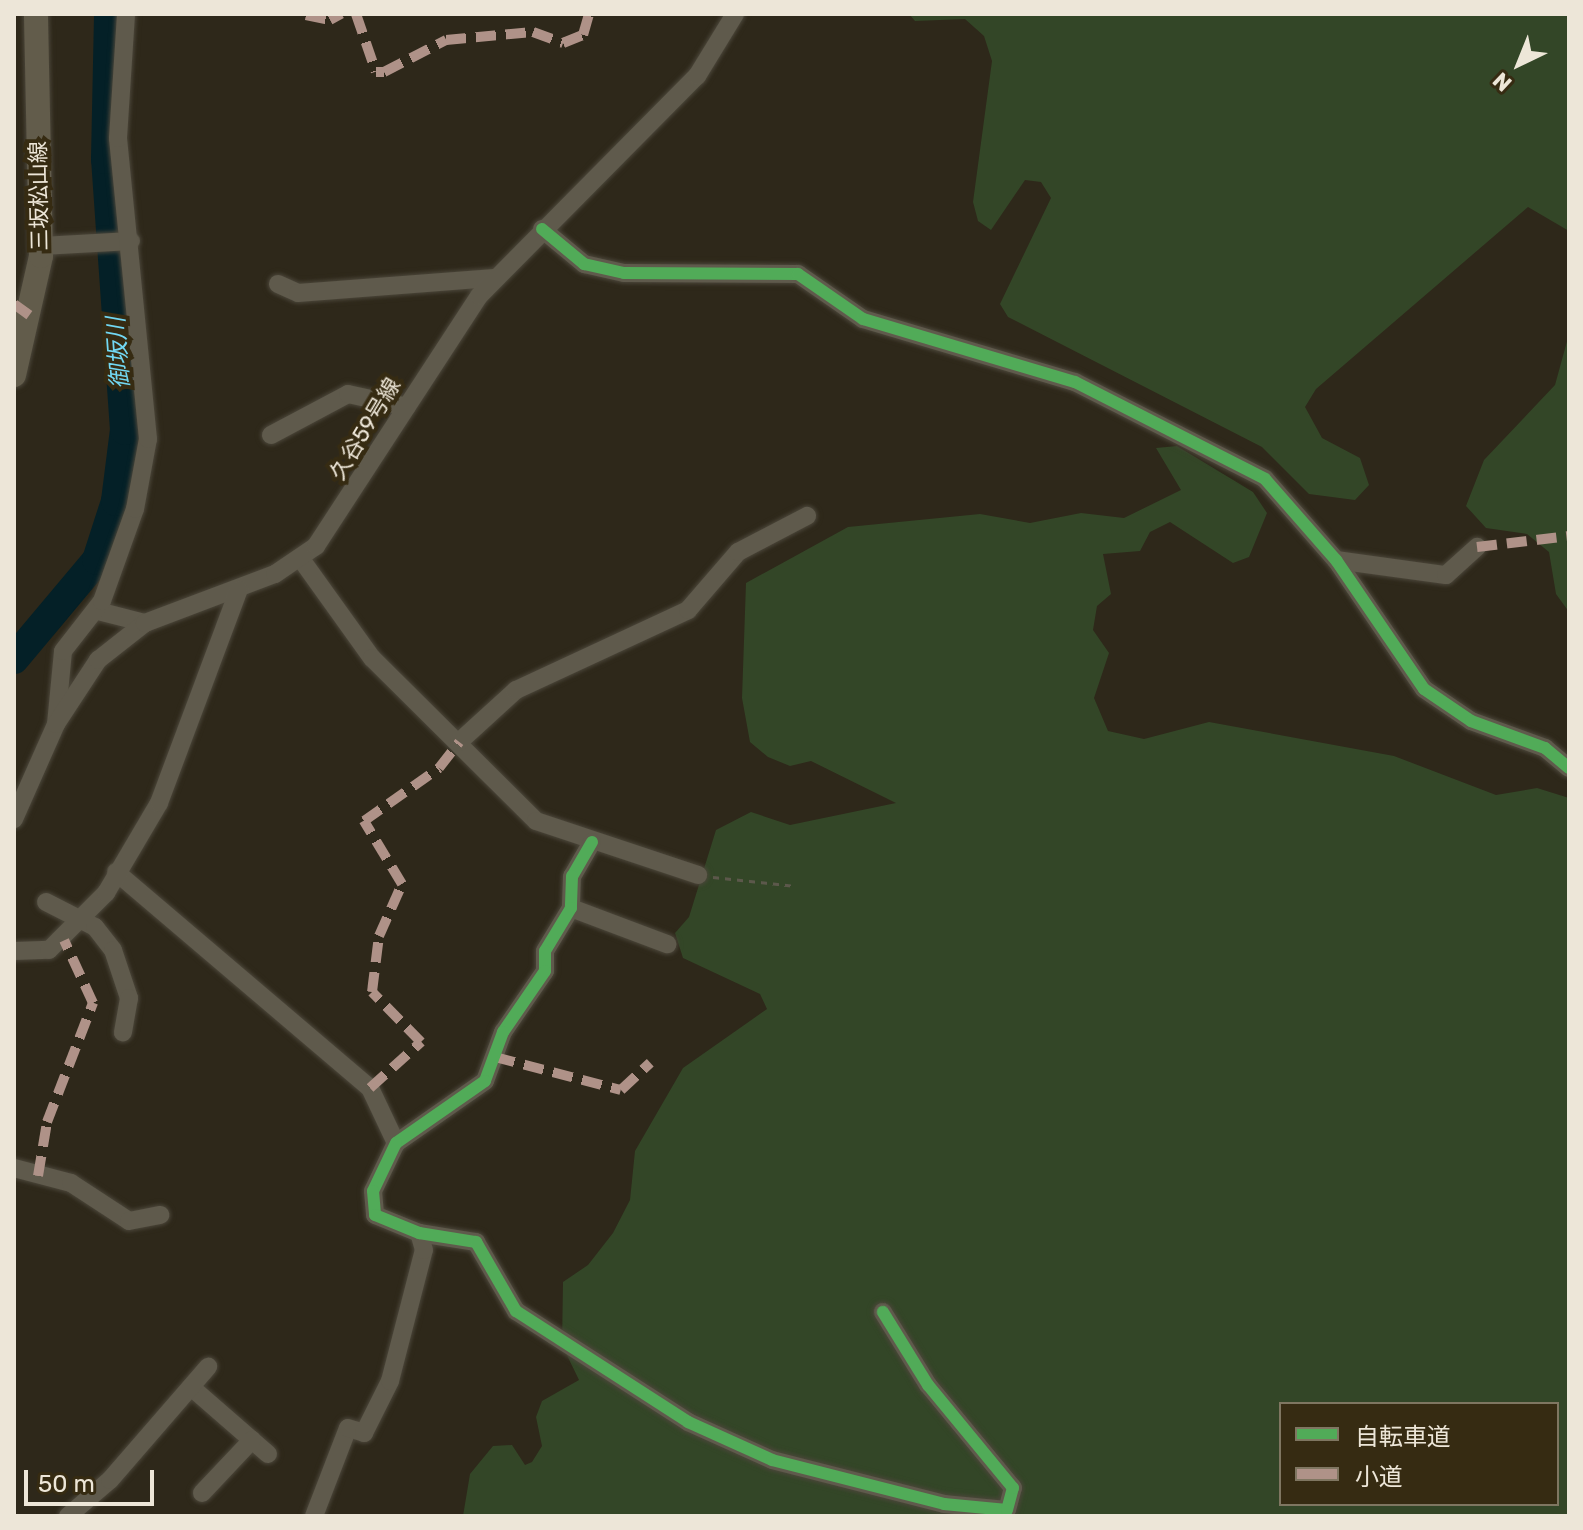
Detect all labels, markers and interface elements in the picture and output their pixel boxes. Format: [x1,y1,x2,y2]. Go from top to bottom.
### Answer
north arrow [1479,24,1559,104]
text: N [1487,67,1517,97]
street label: 三坂松山線 [25,141,53,251]
water label: 御坂川 [102,316,136,390]
street label: 久谷59号線 [324,373,406,485]
legend [1279,1402,1559,1506]
text: 自転車道 [1355,1423,1451,1451]
scale bar [28,1454,158,1504]
text: 小道 [1355,1463,1403,1491]
text: 50 m [38,1470,95,1498]

